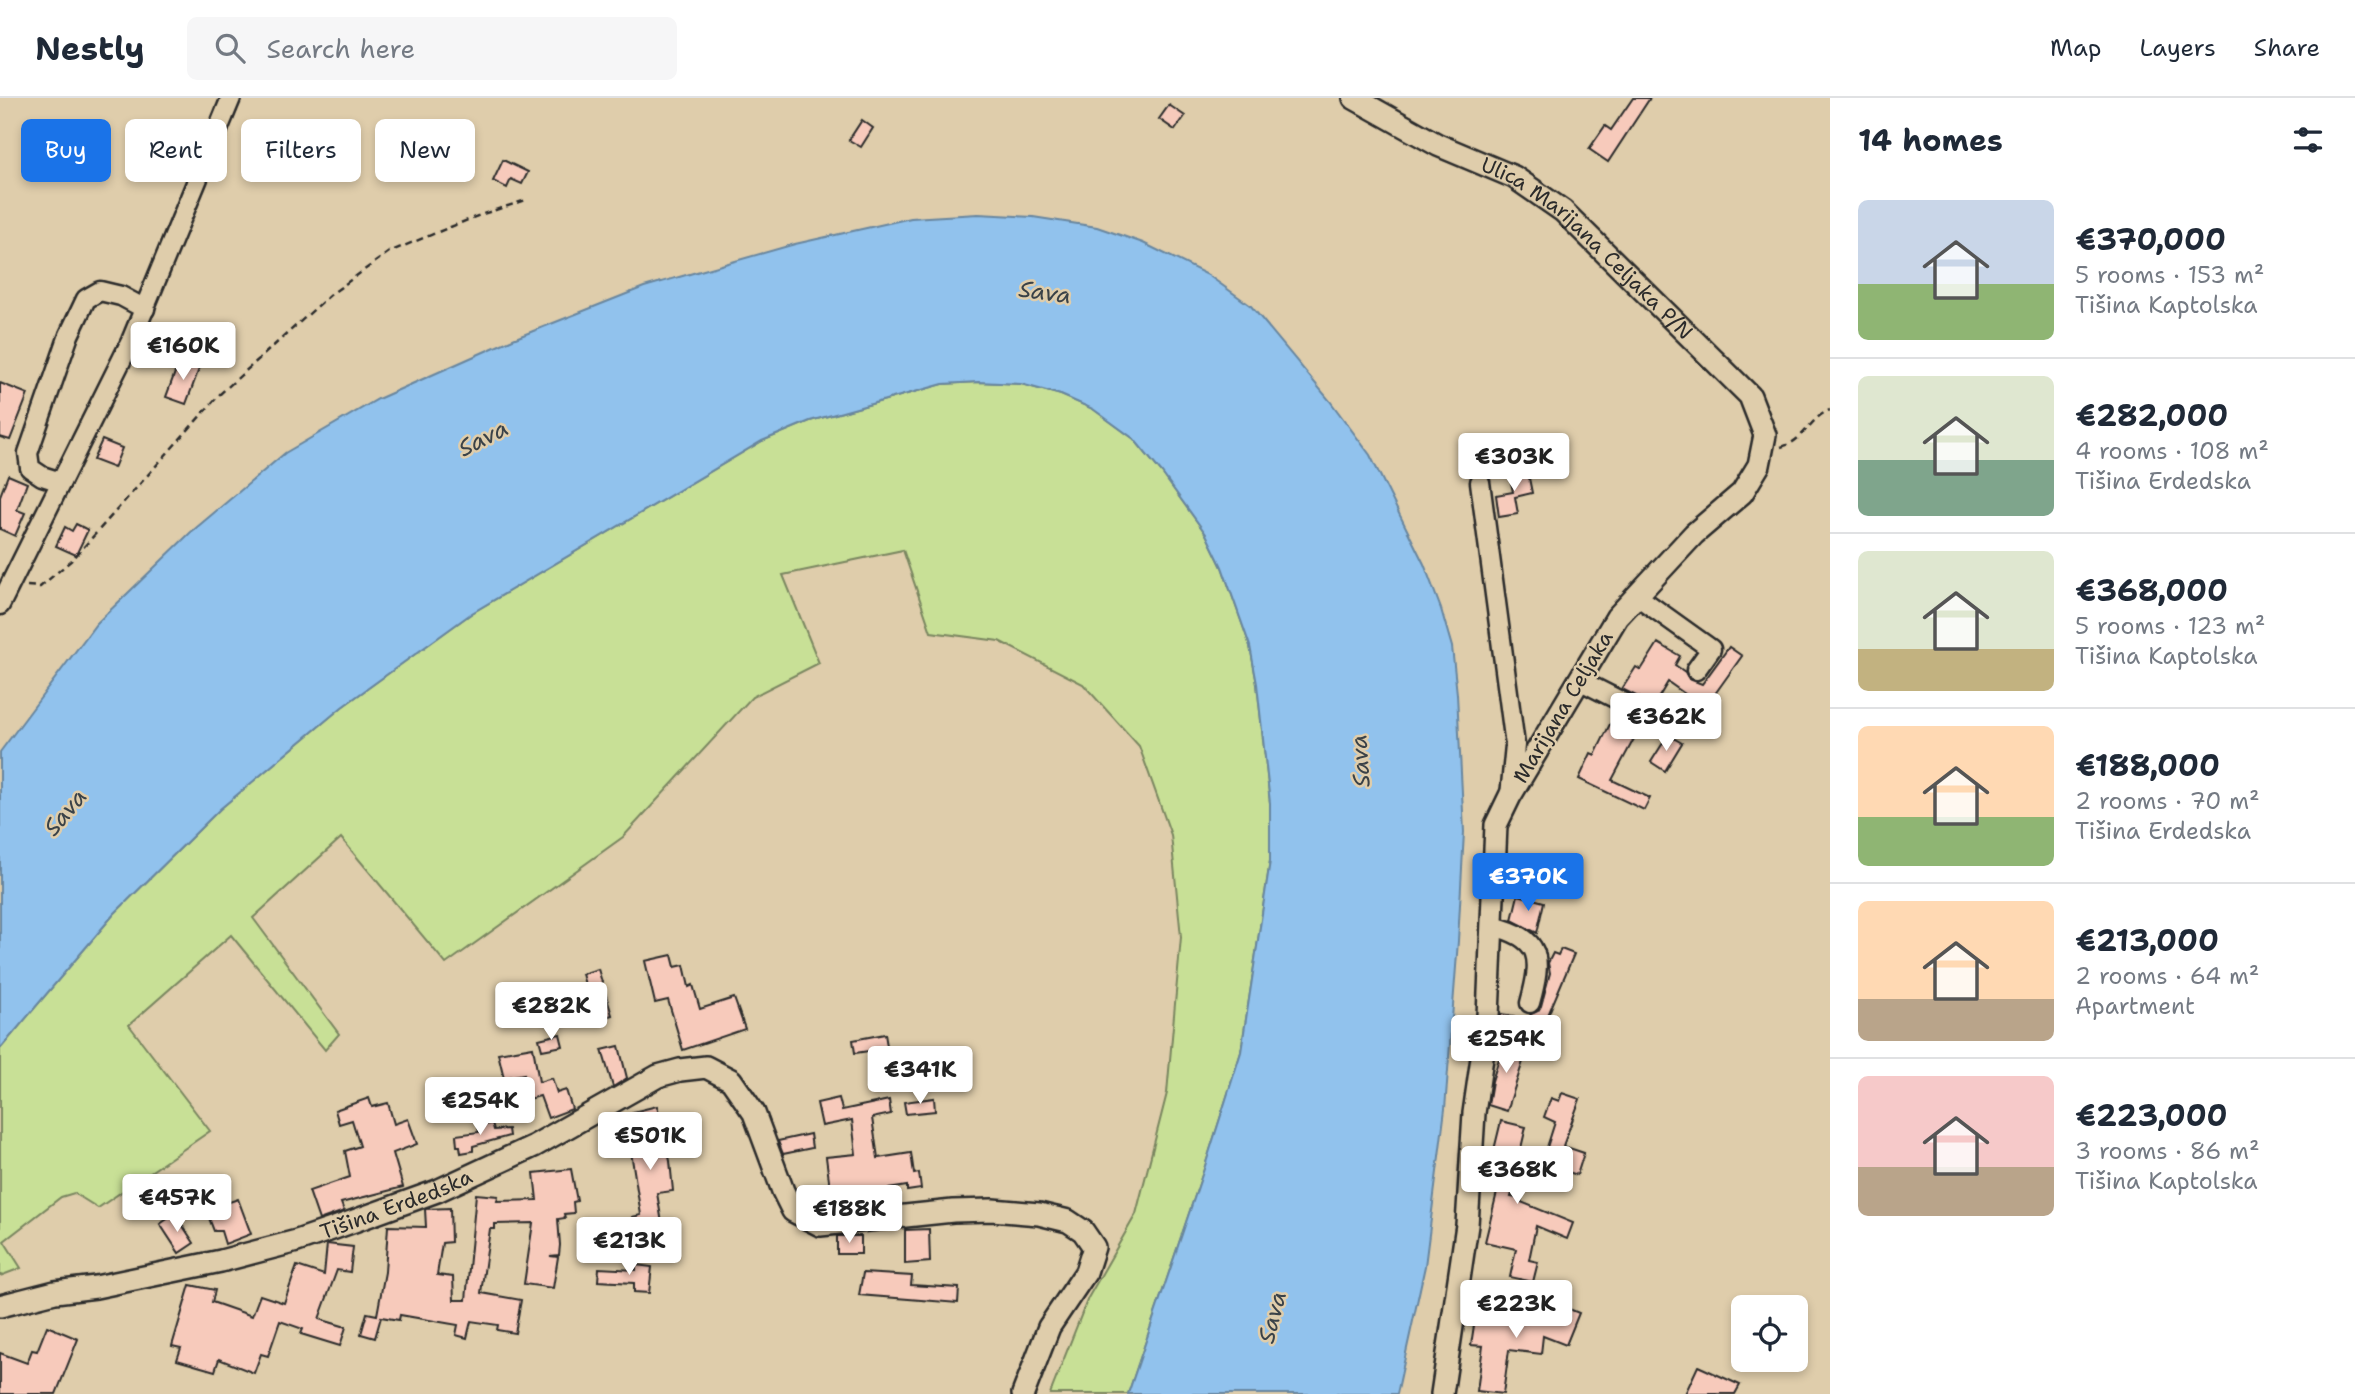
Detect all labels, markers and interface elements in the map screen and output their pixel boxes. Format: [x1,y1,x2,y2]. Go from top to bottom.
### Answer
search box [187,17,677,80]
text: Nestly [35,26,145,71]
icon: search [211,29,249,67]
text: Search here [267,31,415,66]
text: Map [2050,32,2101,64]
text: Layers [2139,32,2216,64]
text: Share [2254,32,2320,64]
chip: Buy [21,119,111,182]
chip: Rent [125,119,227,182]
chip: Filters [241,119,361,182]
chip: New [375,119,475,182]
text: 14 homes [1858,120,2003,161]
icon: filters [2289,121,2327,159]
street label: Ulica Marijana Celjaka P/N [1477,151,1699,346]
text: €370,000 [2075,219,2226,260]
icon: home [1914,228,1998,312]
text: 5 rooms · 153 m² [2075,260,2264,290]
water label: Sava [1017,273,1073,311]
text: Tišina Kaptolska [2075,290,2258,320]
pin: €160K [134,322,232,382]
text: €160K [147,330,219,360]
text: €282,000 [2075,395,2228,436]
icon: home [1914,404,1998,488]
water label: Sava [453,413,513,463]
pin: €303K [1465,434,1563,493]
text: 4 rooms · 108 m² [2075,436,2269,466]
text: €303K [1474,441,1554,471]
text: Tišina Erdedska [2075,466,2251,496]
text: €368,000 [2075,570,2228,611]
icon: home [1914,579,1998,663]
text: 5 rooms · 123 m² [2075,611,2265,641]
street label: Marijana Celjaka [1506,626,1620,788]
text: Tišina Kaptolska [2075,641,2258,671]
pin: €362K [1617,694,1715,753]
text: €362K [1626,701,1706,731]
water label: Sava [1343,734,1377,788]
text: €188,000 [2075,745,2220,786]
icon: home [1914,754,1998,838]
water label: Sava [37,782,93,842]
text: 2 rooms · 70 m² [2075,786,2260,816]
text: Tišina Erdedska [2075,816,2251,846]
pin: €370K [1479,854,1577,913]
text: €370K [1489,861,1568,891]
text: €213,000 [2075,920,2219,961]
icon: home [1914,929,1998,1013]
text: 2 rooms · 64 m² [2075,961,2259,991]
pin: €282K [502,982,600,1042]
text: €282K [511,990,591,1020]
text: Apartment [2075,991,2195,1021]
pin: €254K [1457,1016,1555,1075]
text: €254K [1467,1023,1545,1053]
pin: €341K [871,1046,969,1106]
text: €341K [884,1054,956,1084]
pin: €254K [431,1077,529,1137]
text: €254K [441,1085,519,1115]
text: €223,000 [2075,1095,2228,1136]
icon: home [1914,1104,1998,1188]
pin: €501K [601,1112,699,1172]
text: €501K [614,1120,686,1150]
text: 3 rooms · 86 m² [2075,1136,2260,1166]
pin: €368K [1468,1146,1566,1206]
text: €368K [1477,1154,1557,1184]
street label: Tišina Erdedska [316,1163,477,1246]
text: Tišina Kaptolska [2075,1166,2258,1196]
pin: €457K [128,1174,226,1234]
text: €457K [138,1182,216,1212]
pin: €188K [800,1186,898,1245]
text: €188K [812,1193,886,1223]
pin: €213K [580,1218,678,1277]
text: €213K [593,1225,665,1255]
pin: €223K [1467,1280,1565,1340]
water label: Sava [1251,1288,1293,1346]
text: €223K [1476,1288,1556,1318]
map controls [1731,1295,1808,1372]
button: locate [1731,1295,1808,1372]

